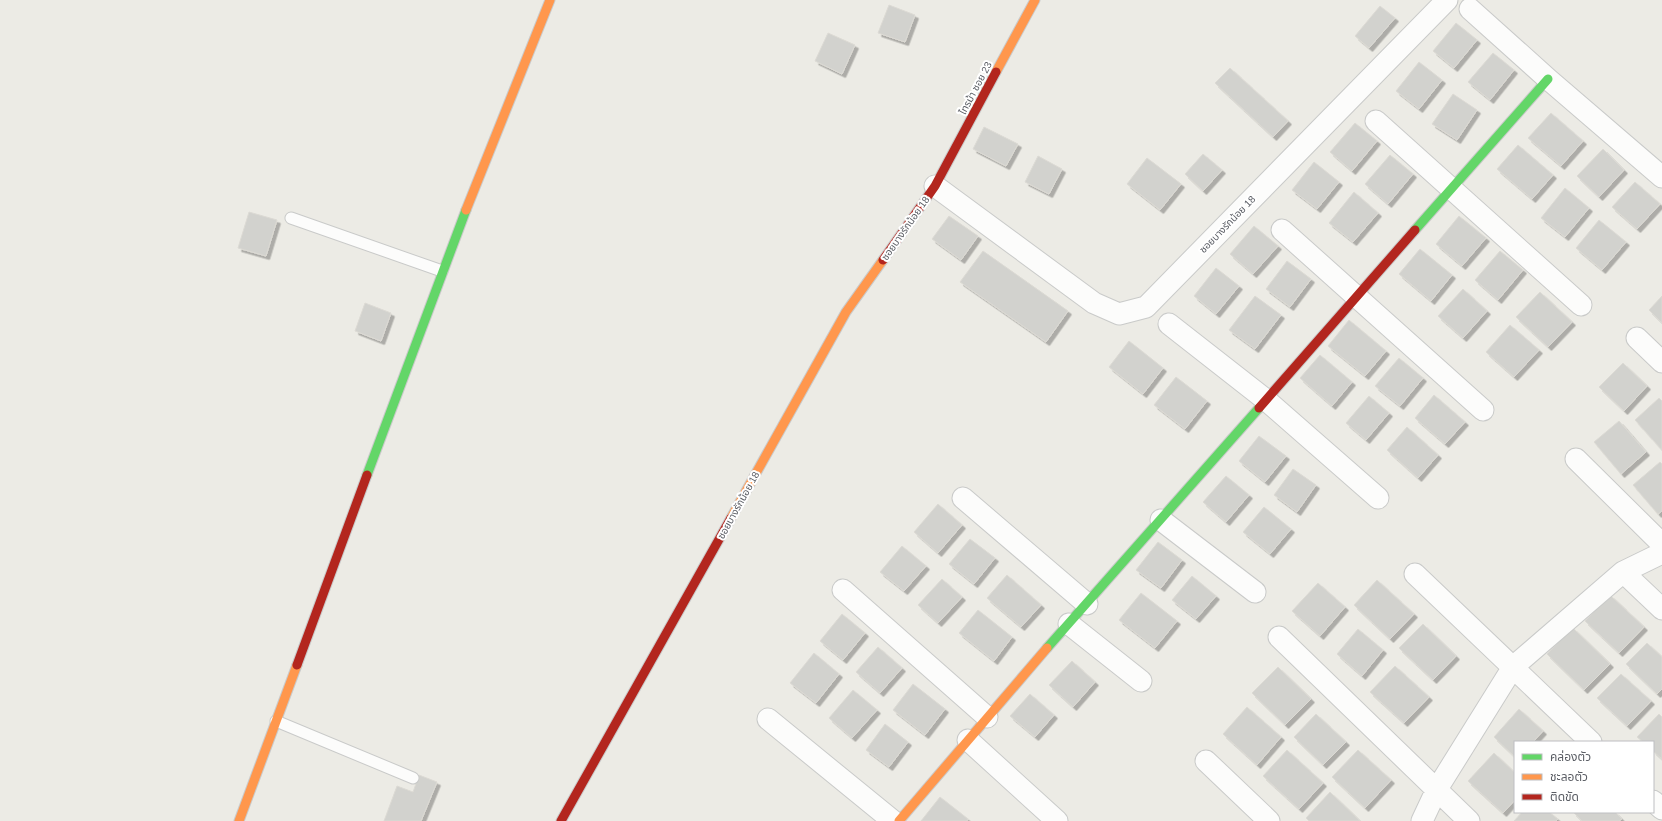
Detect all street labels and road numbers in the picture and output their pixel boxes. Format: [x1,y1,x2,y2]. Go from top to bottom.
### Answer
street label: ไทรม้า ซอย 23 [956,60,994,117]
street label: ซอยบางรักน้อย 18 [1197,193,1258,255]
street label: ซอยบางรักน้อย 18 [879,194,932,262]
street label: ซอยบางรักน้อย 18 [715,469,762,541]

